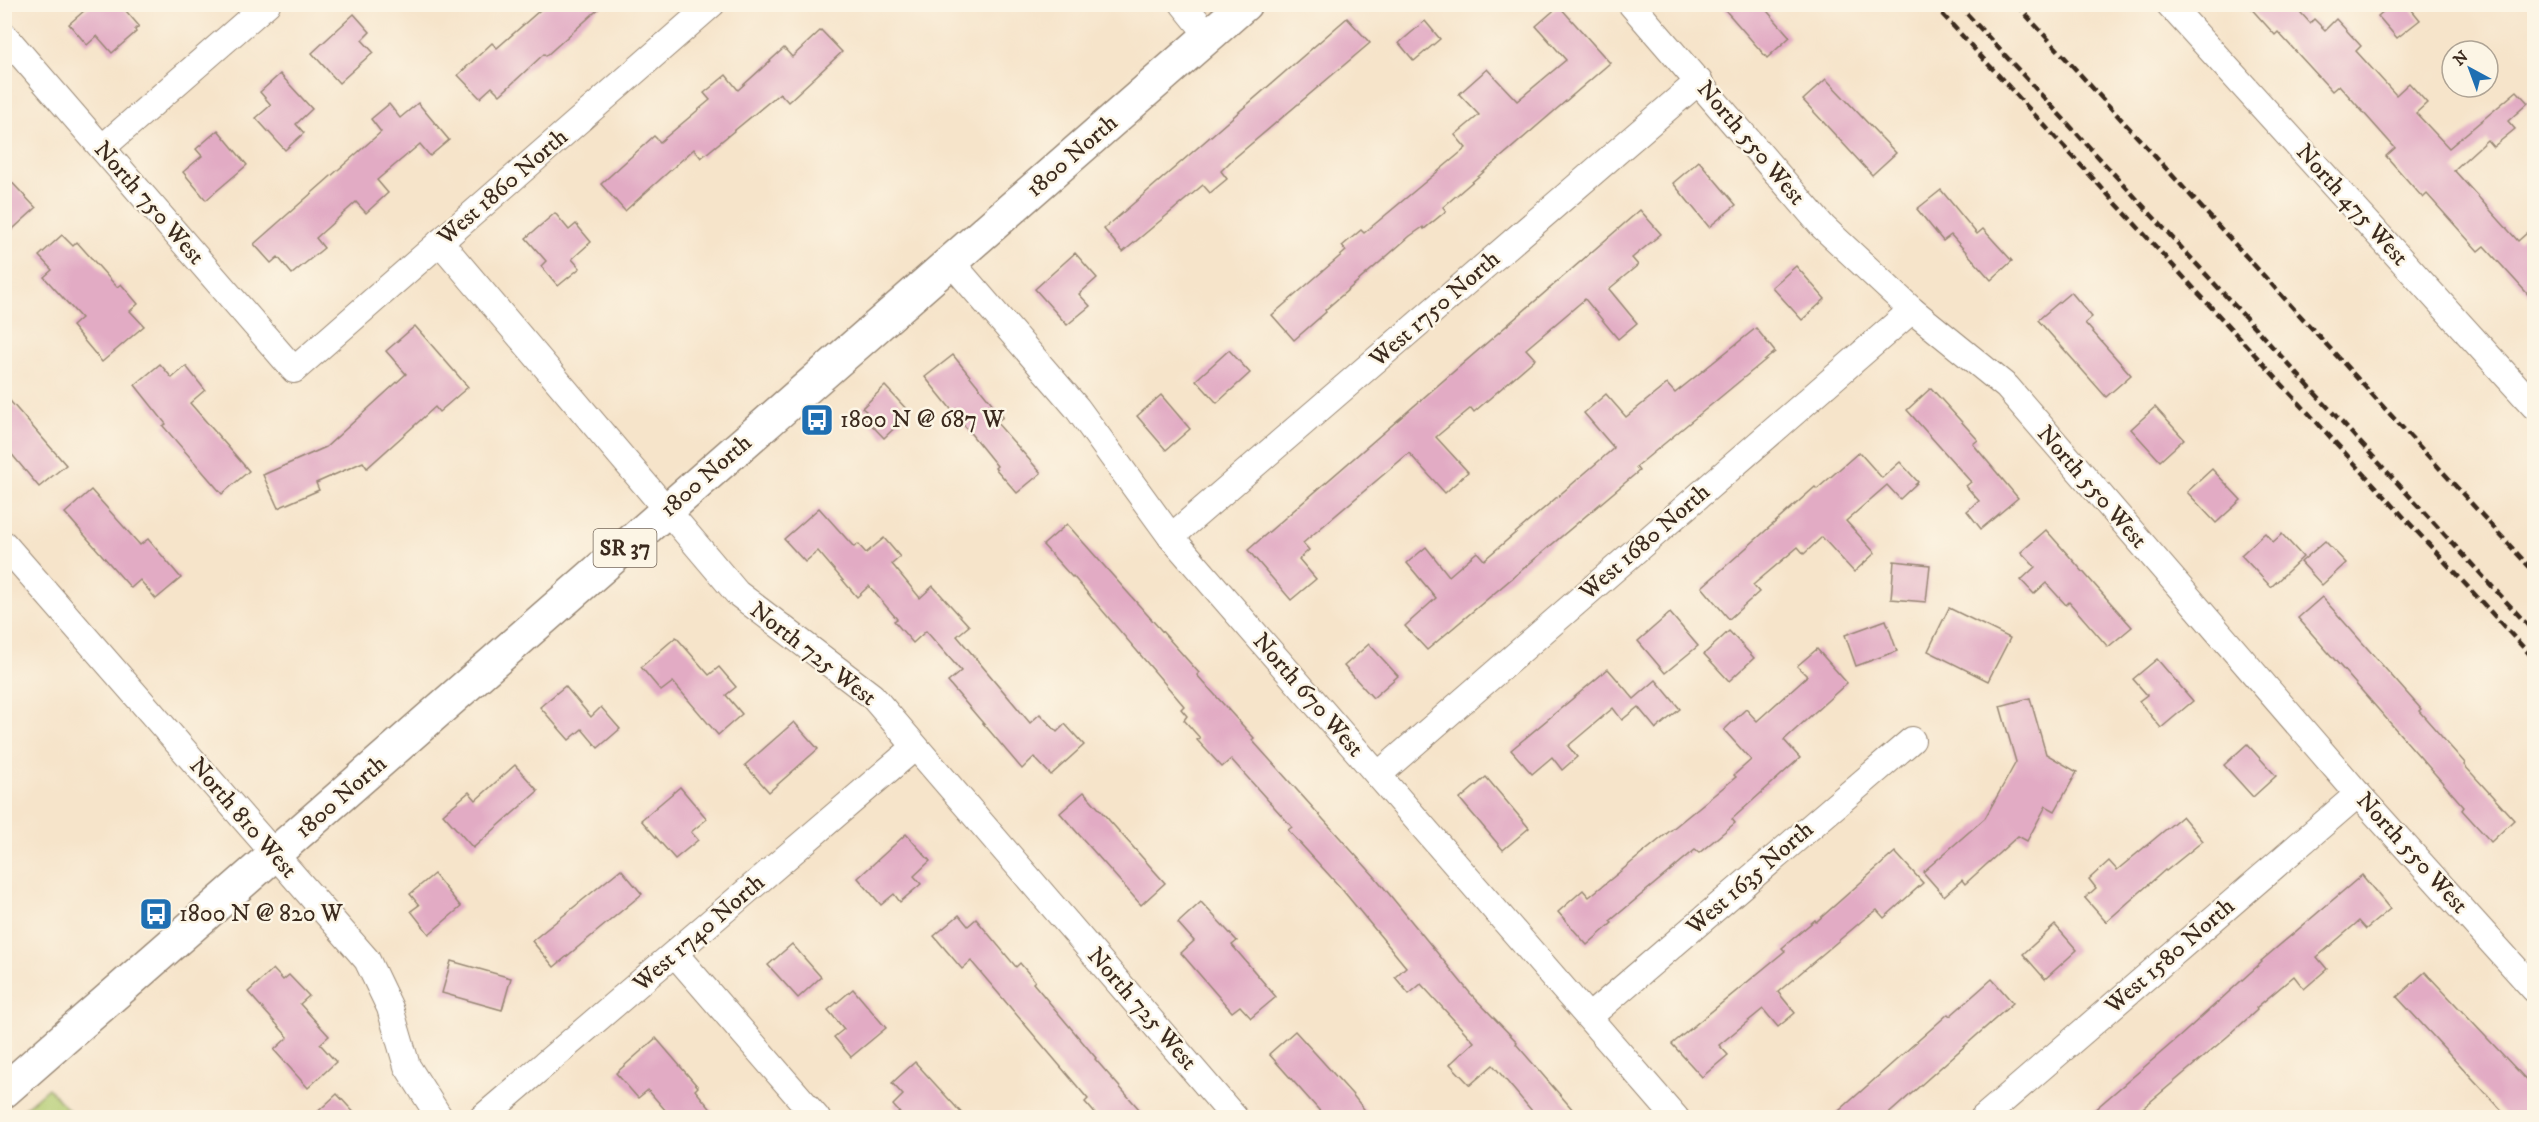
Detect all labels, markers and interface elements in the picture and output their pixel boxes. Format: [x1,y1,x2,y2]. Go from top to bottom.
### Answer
north arrow [2440,39,2500,99]
text: N [2449,47,2472,70]
street label: North 550 West [1690,75,1812,212]
street label: 1800 North [1020,108,1124,204]
street label: West 1860 North [431,122,575,252]
street label: North 750 West [87,135,211,271]
street label: North 475 West [2289,138,2415,273]
street label: West 1750 North [1363,244,1507,374]
bus stop icon: 1800 N @ 687 W [799,402,835,438]
place label: 1800 N @ 687 W [840,405,1005,435]
street label: North 550 West [2030,419,2154,555]
street label: 1800 North [654,428,758,524]
street label: West 1680 North [1573,477,1717,607]
road number: SR 37 [594,529,656,567]
street label: North 725 West [743,595,883,713]
street label: North 670 West [1246,627,1370,763]
street label: 1800 North [289,749,393,845]
street label: North 810 West [182,751,304,885]
street label: North 550 West [2349,786,2475,920]
street label: West 1635 North [1679,814,1820,942]
street label: West 1740 North [626,867,771,999]
street label: West 1580 North [2098,891,2241,1021]
bus stop icon: 1800 N @ 820 W [138,896,174,932]
place label: 1800 N @ 820 W [179,899,344,929]
street label: North 725 West [1080,941,1204,1077]

